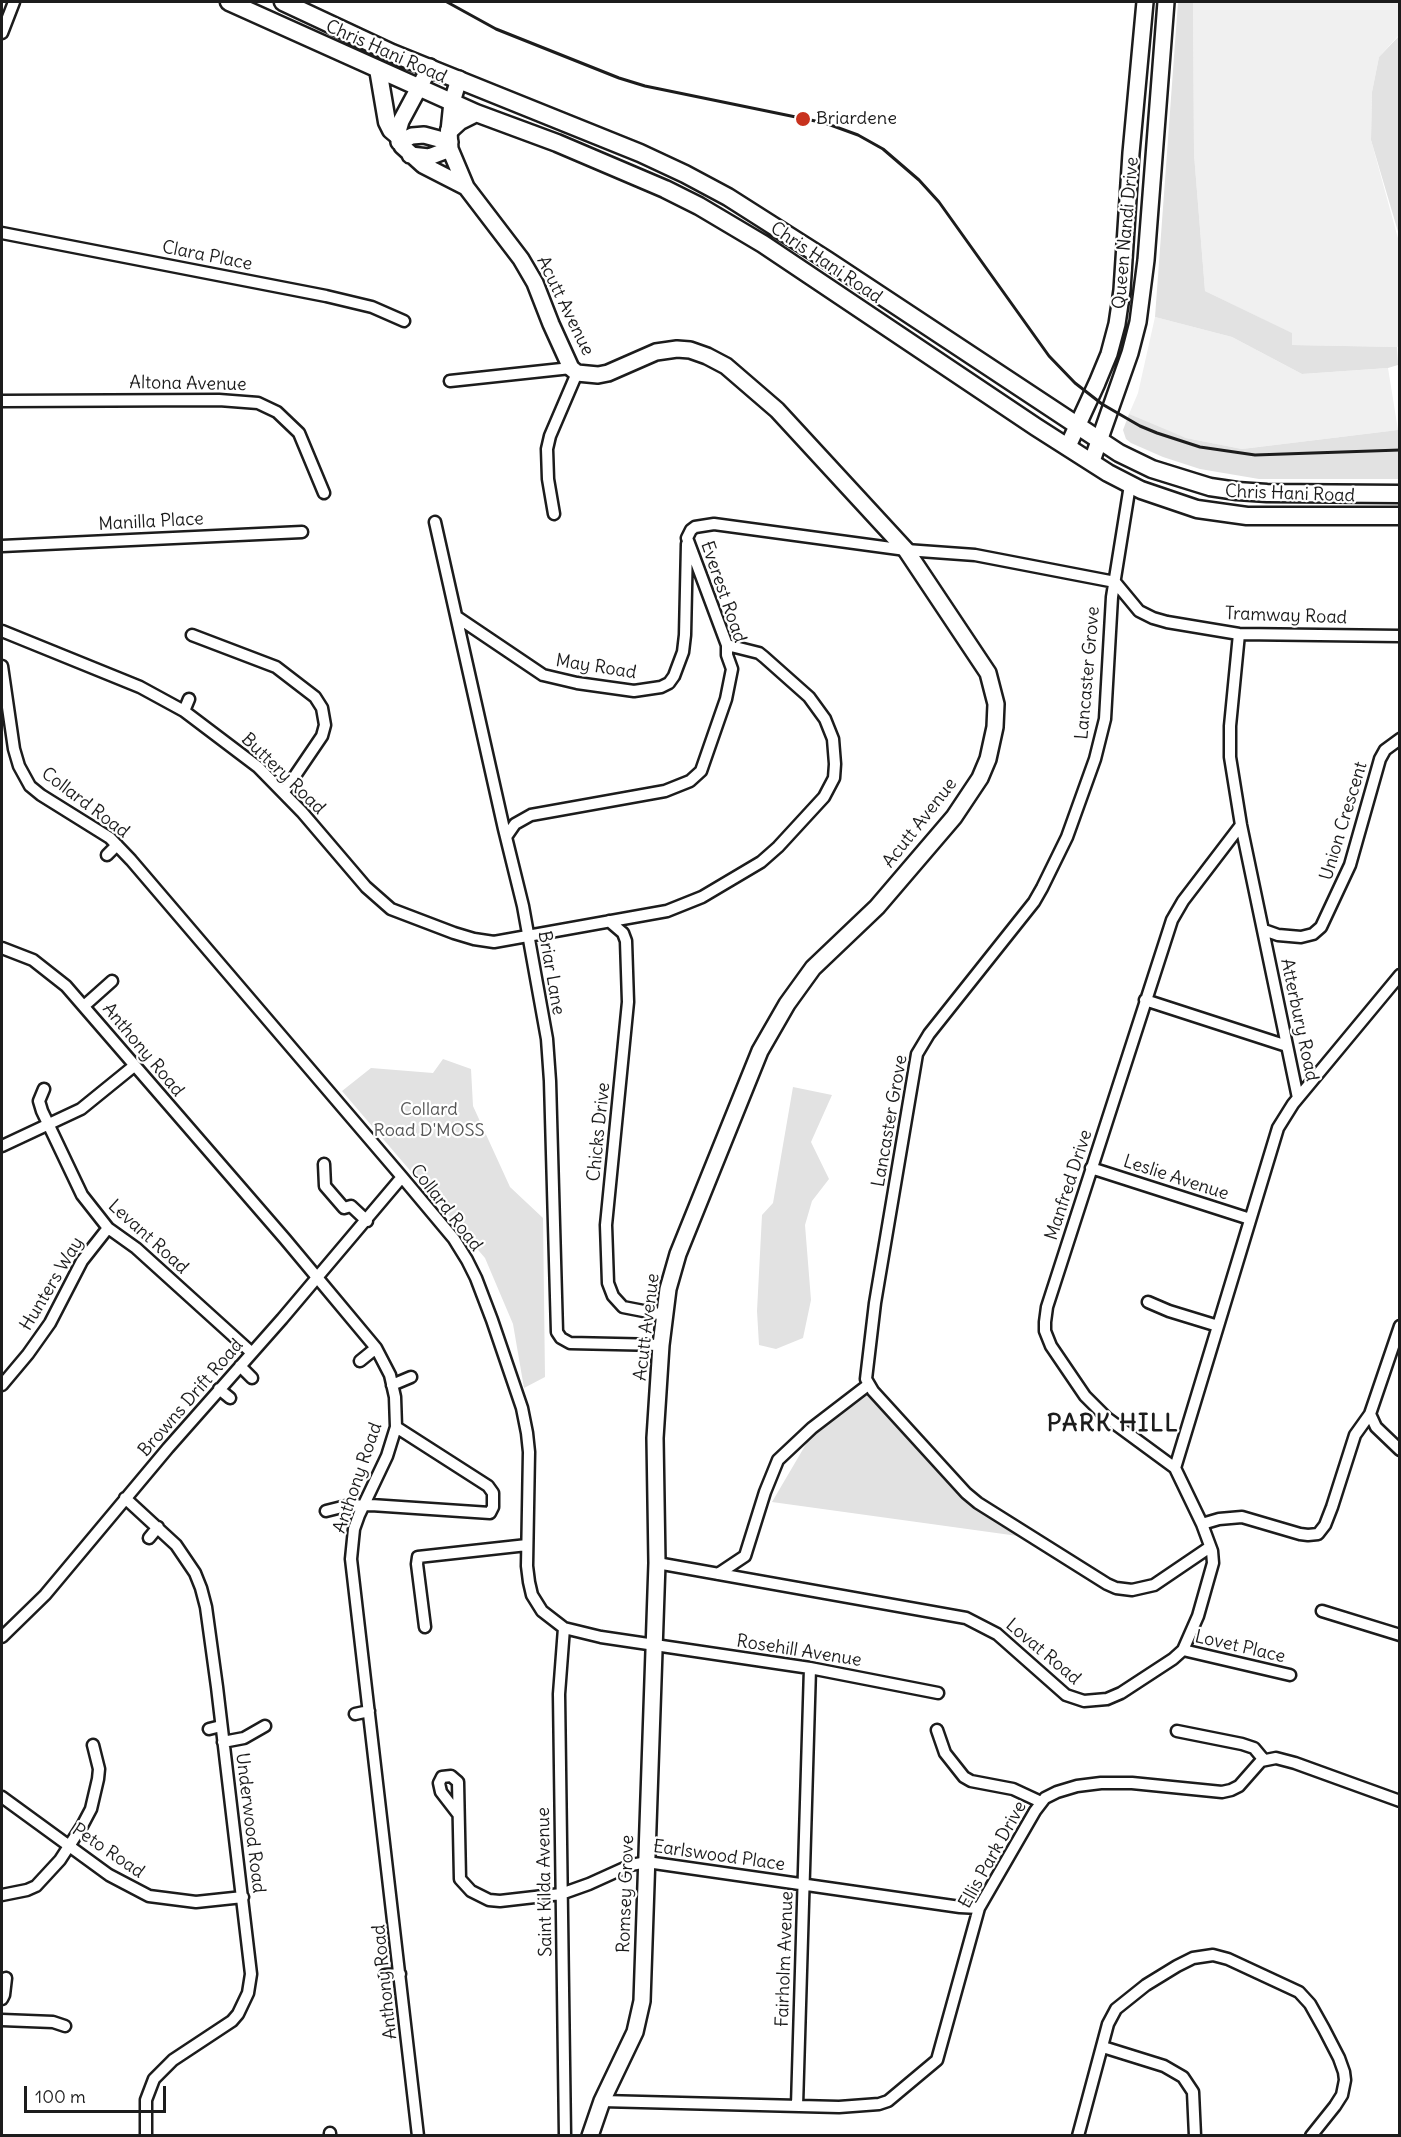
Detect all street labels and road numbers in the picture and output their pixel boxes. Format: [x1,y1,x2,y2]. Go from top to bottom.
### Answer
street label: Chris Hani Road [322,16,450,88]
street label: Queen Nandi Drive [1109,156,1143,310]
street label: Chris Hani Road [766,218,886,308]
street label: Clara Place [160,237,254,275]
street label: Acutt Avenue [532,253,598,359]
street label: Altona Avenue [129,372,247,396]
street label: Chris Hani Road [1225,481,1355,507]
street label: Manilla Place [98,508,204,536]
street label: Everest Road [696,538,750,646]
street label: Tramway Road [1224,603,1348,629]
street label: Lancaster Grove [1071,605,1105,741]
street label: May Road [554,650,638,684]
street label: Buttery Road [237,729,329,819]
street label: Union Crescent [1316,759,1372,883]
street label: Collard Road [37,763,133,843]
street label: Acutt Avenue [878,774,962,872]
street label: Briar Lane [533,929,569,1017]
street label: Atterbury Road [1275,957,1323,1083]
street label: Anthony Road [98,999,188,1101]
street label: Lancaster Grove [868,1053,912,1189]
street label: Chicks Drive [583,1081,615,1183]
street label: Manfred Drive [1041,1127,1097,1243]
street label: Leslie Avenue [1121,1151,1231,1205]
street label: Collard Road [405,1160,487,1256]
street label: Levant Road [103,1195,193,1279]
street label: Hunters Way [16,1233,88,1335]
street label: Acutt Avenue [630,1272,664,1382]
street label: Browns Drift Road [134,1335,248,1461]
street label: Anthony Road [329,1420,387,1536]
street label: Lovat Road [1001,1614,1085,1690]
street label: Lovet Place [1193,1626,1287,1668]
street label: Rosehill Avenue [735,1630,863,1672]
street label: Underwood Road [231,1751,269,1895]
street label: Ellis Park Drive [955,1798,1031,1912]
street label: Saint Kilda Avenue [533,1807,557,1957]
street label: Peto Road [68,1819,148,1883]
street label: Romsey Grove [613,1834,639,1954]
street label: Earlswood Place [652,1836,786,1876]
street label: Fairholm Avenue [772,1891,798,2027]
street label: Anthony Road [368,1923,402,2041]

